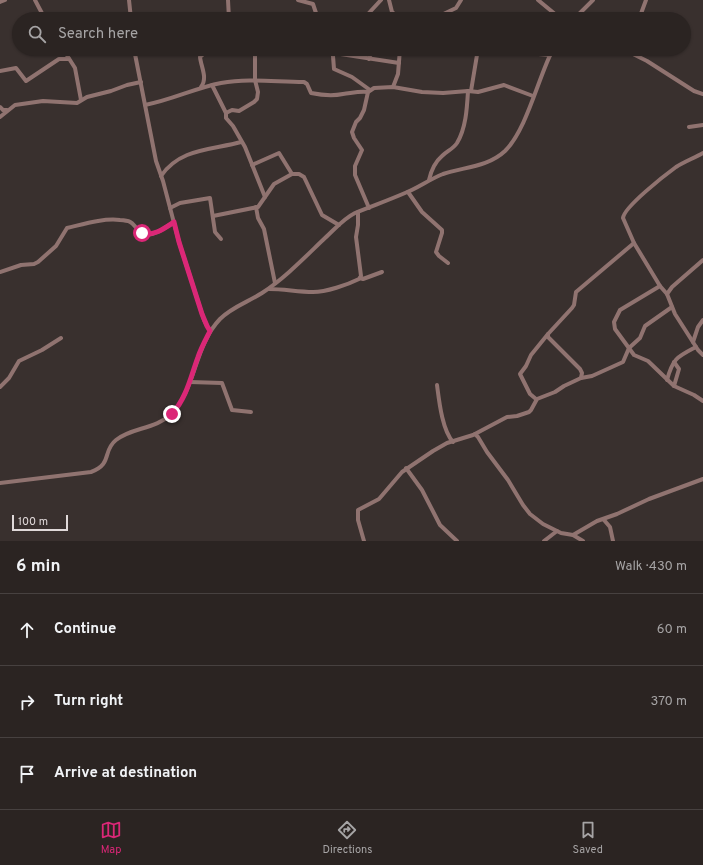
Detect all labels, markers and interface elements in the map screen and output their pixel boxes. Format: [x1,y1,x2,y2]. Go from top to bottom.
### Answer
search box [12,12,691,56]
icon: search [26,23,48,45]
text: Search here [58,25,138,44]
route start [133,224,151,242]
route end [163,405,181,423]
scale bar [12,513,68,532]
text: 100 m [18,515,48,529]
text: 6 min [16,556,60,578]
text: Walk · 430 m [615,559,687,575]
icon: ahead [16,619,38,641]
text: Continue [54,620,116,639]
text: 60 m [657,622,687,638]
icon: right [16,691,38,713]
text: Turn right [54,692,123,711]
text: 370 m [650,694,687,710]
icon: arrive [16,763,38,785]
text: Arrive at destination [54,764,197,783]
tab: Map [100,819,122,857]
tab: Directions [322,819,372,857]
tab: Saved [573,819,603,857]

